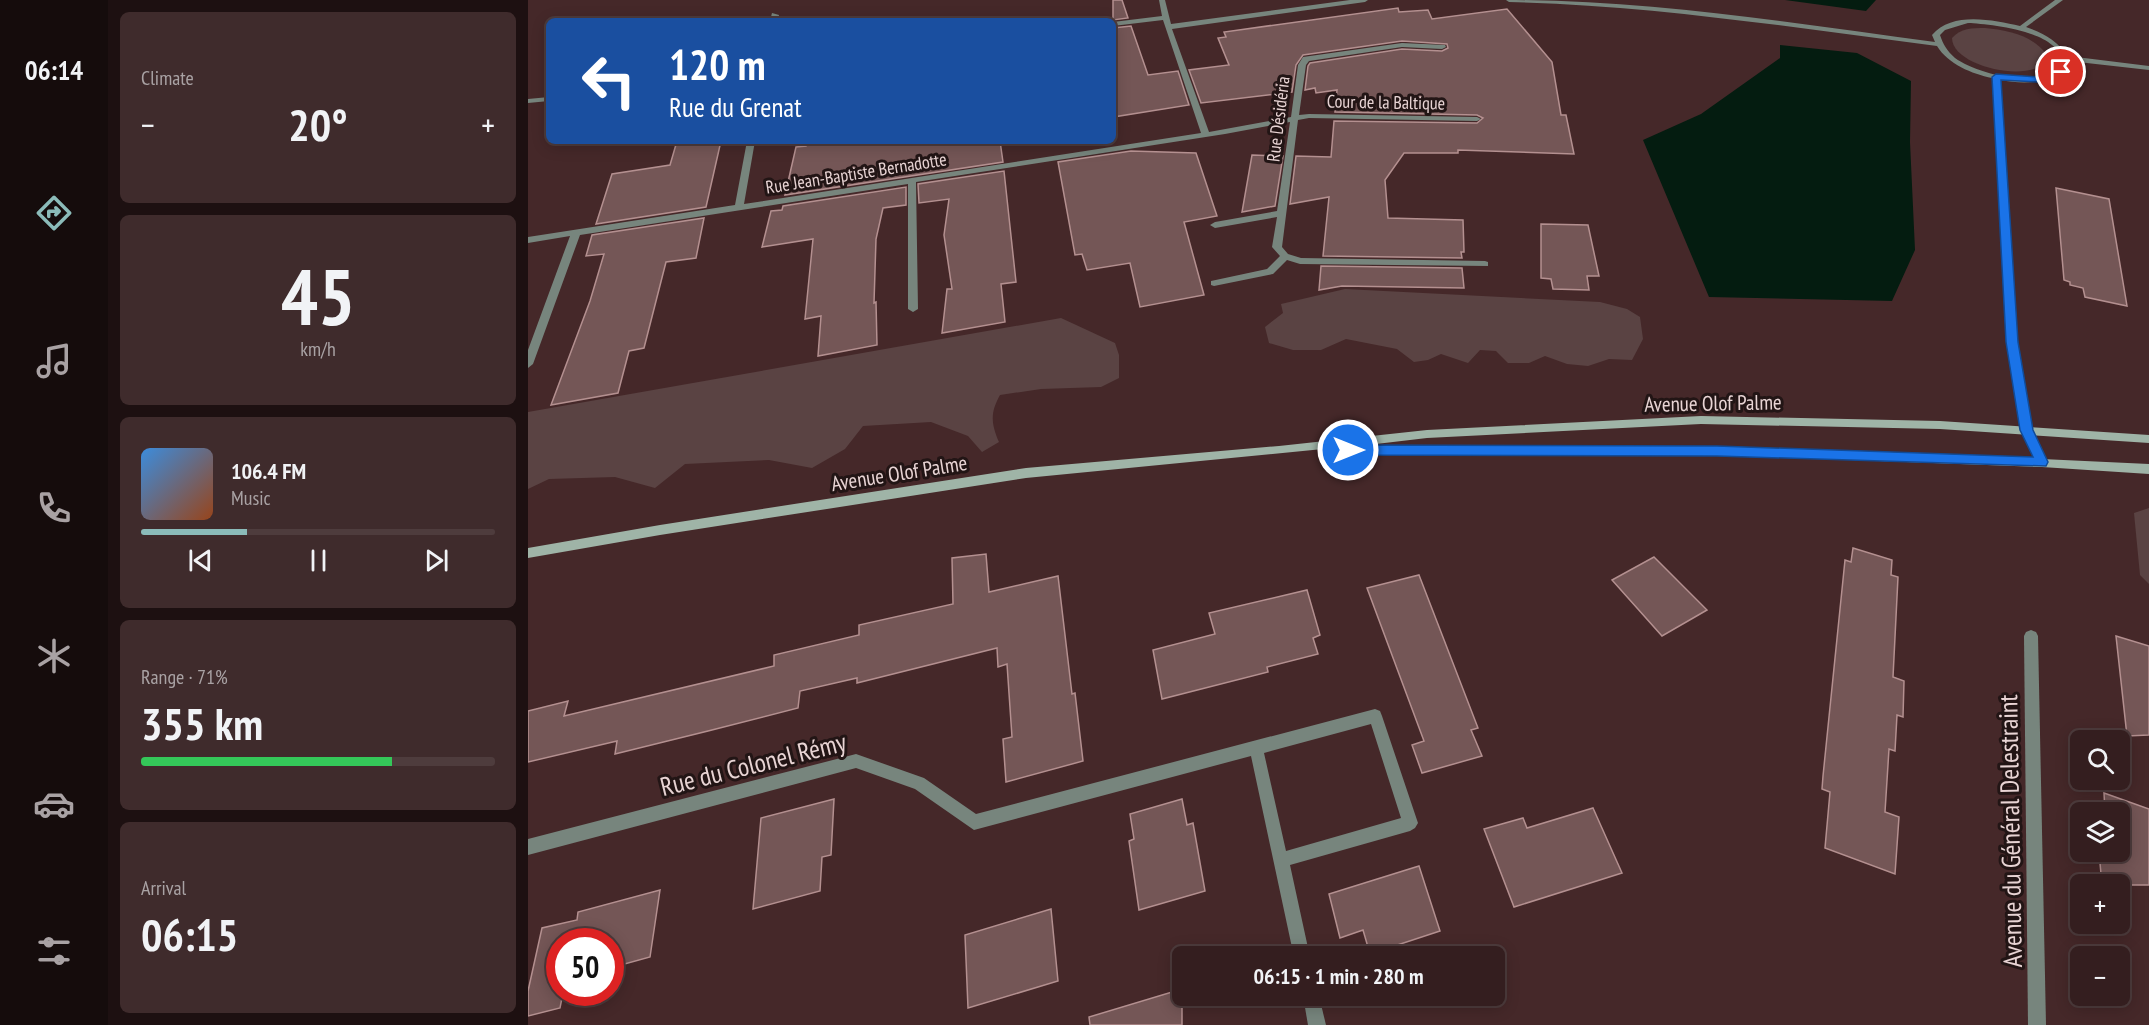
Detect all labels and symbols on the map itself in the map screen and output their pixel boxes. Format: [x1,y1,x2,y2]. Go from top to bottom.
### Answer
pin [2035,46,2086,97]
street label: Rue Désidéria [1261,75,1295,163]
street label: Cour de la Baltique [1327,89,1445,115]
street label: Rue Jean-Baptiste Bernadotte [764,147,948,199]
street label: Avenue Olof Palme [1644,388,1782,418]
position arrow [1316,418,1380,482]
street label: Avenue Olof Palme [829,449,969,497]
street label: Avenue du Général Delestraint [1991,694,2029,968]
street label: Rue du Colonel Rémy [657,725,850,803]
speed limit sign: 50 [546,928,624,1006]

